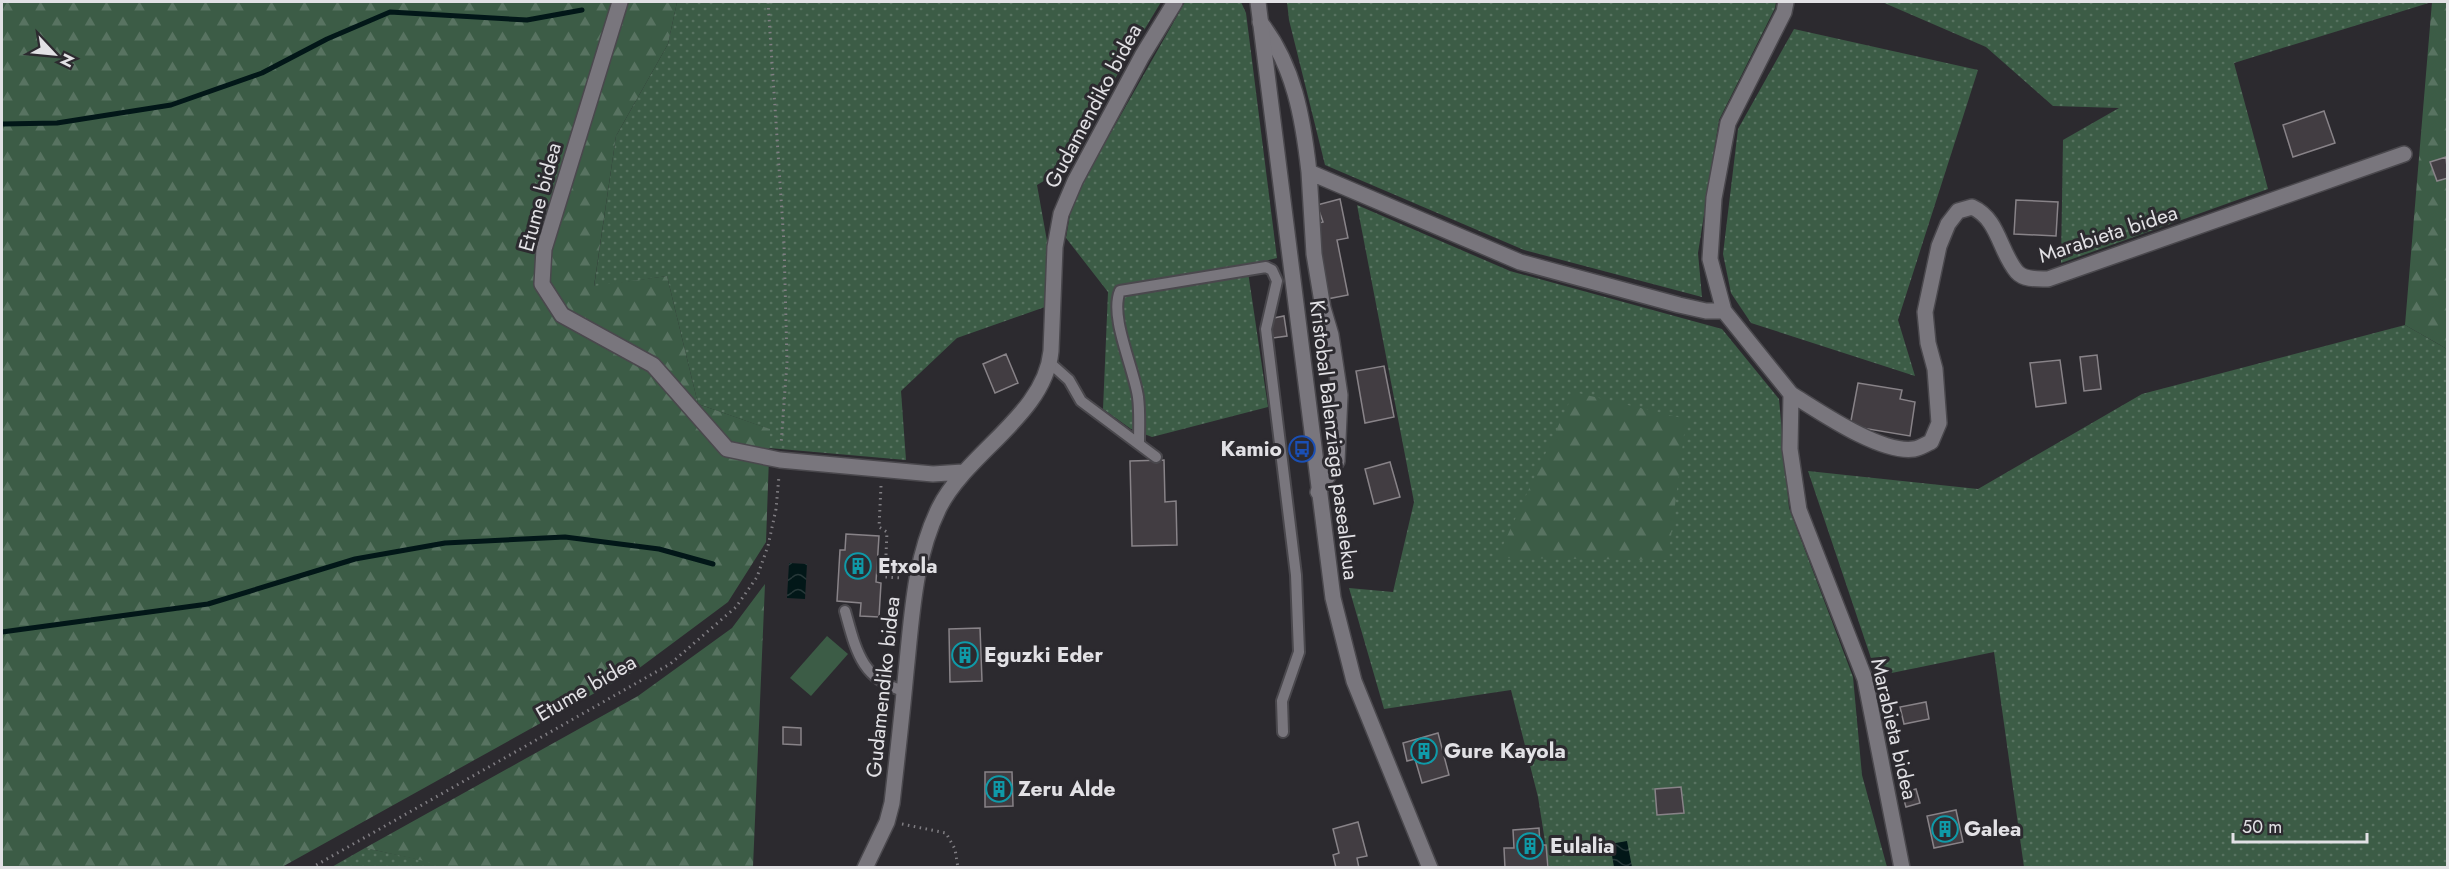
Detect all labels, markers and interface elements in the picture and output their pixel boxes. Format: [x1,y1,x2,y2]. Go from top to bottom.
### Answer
street label: Gudamendiko bidea [1037,19,1149,193]
north arrow [24,24,84,84]
text: N [54,50,80,71]
street label: Etume bidea [511,139,569,255]
street label: Marabieta bidea [2035,197,2181,271]
street label: Kristobal Balenziaga pasealekua [1302,298,1366,582]
place label: Kamio [1221,434,1282,464]
bus stop icon: Kamio [1287,434,1317,464]
building icon: Etxola [843,551,873,581]
place label: Etxola [878,551,938,581]
street label: Gudamendiko bidea [859,595,907,779]
building icon: Eguzki Eder [950,640,980,670]
place label: Eguzki Eder [984,640,1103,670]
street label: Etume bidea [530,647,642,729]
street label: Marabieta bidea [1863,655,1925,803]
building icon: Gure Kayola [1409,736,1439,766]
place label: Gure Kayola [1444,736,1566,766]
building icon: Zeru Alde [984,774,1014,804]
place label: Zeru Alde [1018,774,1116,804]
scale bar [2233,806,2366,844]
building icon: Galea [1930,814,1960,844]
place label: Galea [1964,814,2021,844]
text: 50 m [2242,814,2282,840]
building icon: Eulalia [1515,831,1545,861]
place label: Eulalia [1550,831,1615,861]

